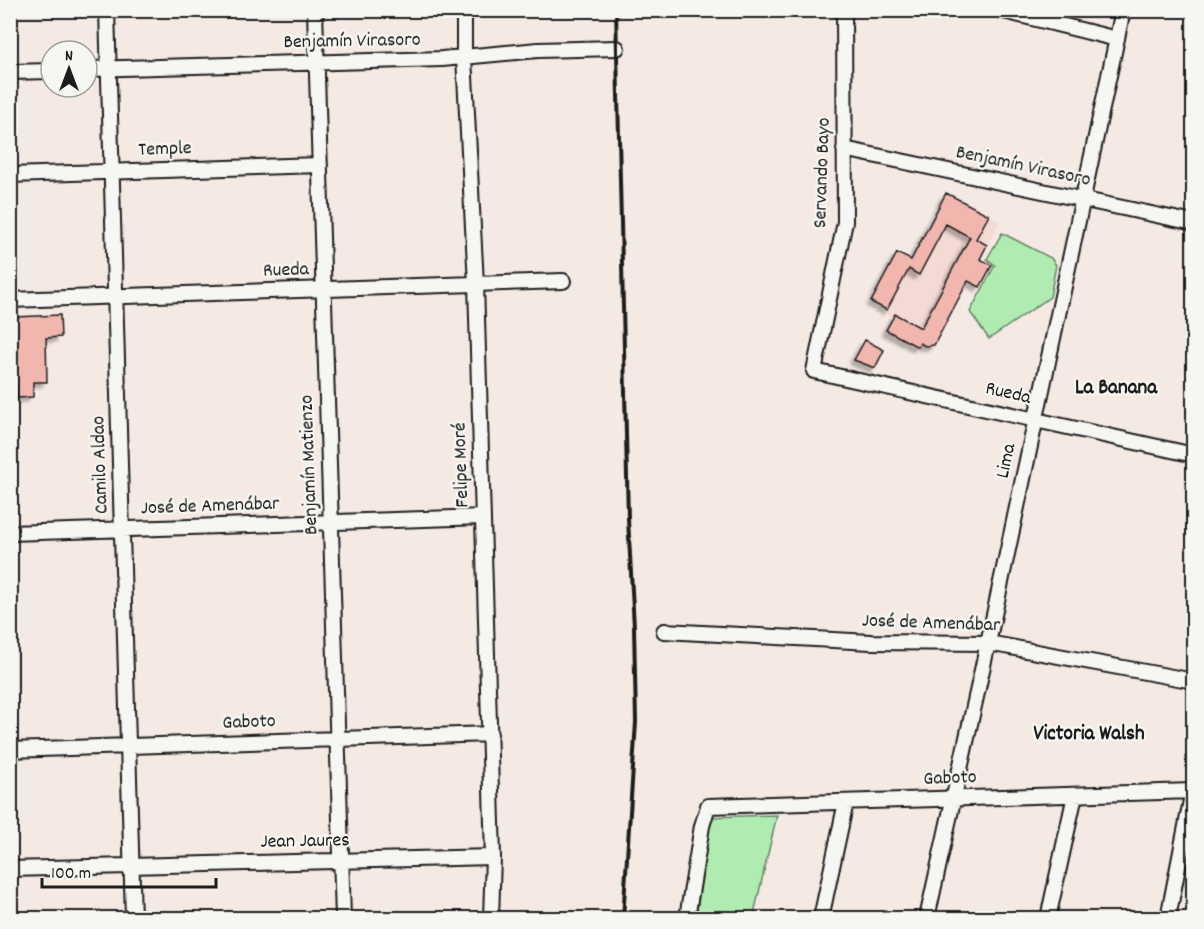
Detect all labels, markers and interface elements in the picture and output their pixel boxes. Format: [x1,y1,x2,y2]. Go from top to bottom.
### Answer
street label: Benjamín Virasoro [283,27,421,57]
north arrow [39,39,99,99]
text: N [65,45,73,68]
street label: Servando Bayo [807,117,839,229]
street label: Temple [138,135,192,165]
street label: Benjamín Virasoro [953,139,1093,195]
street label: Rueda [263,256,310,286]
district label: La Banana [1075,374,1158,404]
street label: Rueda [982,375,1034,413]
street label: Benjamín Matienzo [294,394,326,535]
street label: Camilo Aldao [85,415,117,515]
street label: Felipe Moré [447,422,477,508]
street label: Lima [990,440,1024,481]
street label: José de Amenábar [140,491,280,523]
street label: José de Amenábar [861,608,1001,640]
street label: Gaboto [222,708,276,738]
district label: Victoria Walsh [1033,720,1145,750]
street label: Gaboto [923,764,977,794]
street label: Jean Jaures [260,827,350,857]
scale bar [42,851,216,889]
text: 100 m [51,862,91,887]

